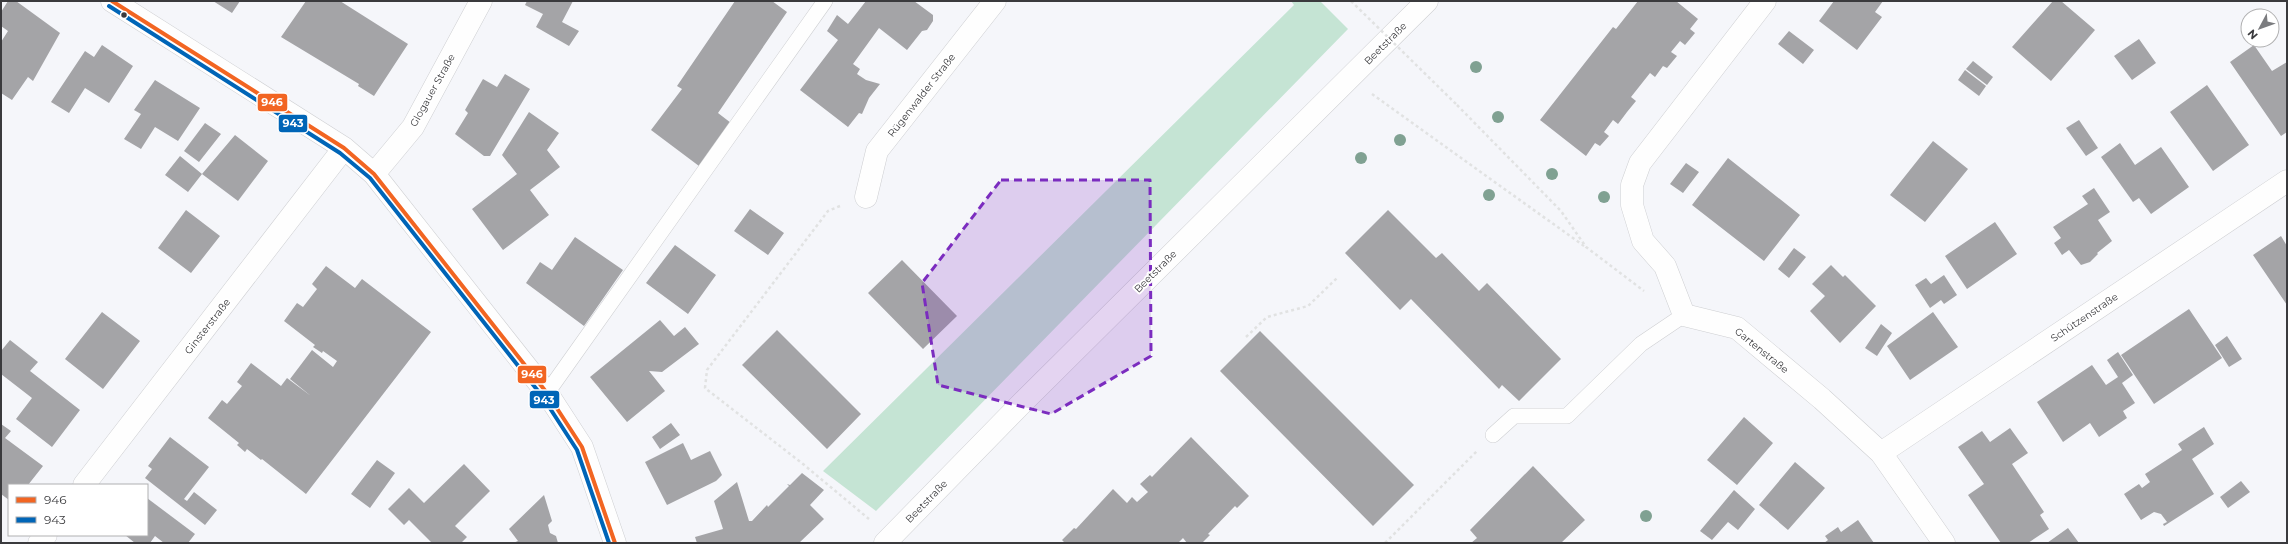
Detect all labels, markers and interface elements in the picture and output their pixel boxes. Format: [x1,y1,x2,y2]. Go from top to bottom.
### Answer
north arrow [2240,8,2280,48]
unlabelled marker [119,10,129,20]
street label: Beetstraße [1361,19,1409,67]
text: N [2244,27,2261,43]
street label: Rügenwalder Straße [885,51,958,140]
street label: Glogauer Straße [407,52,458,129]
line badge: 946 [257,93,288,112]
text: 946 [261,95,283,109]
line badge: 943 [278,114,308,133]
text: 943 [282,116,304,130]
street label: Beetstraße [1131,247,1179,295]
street label: Schützenstraße [2048,290,2120,345]
street label: Ginsterstraße [182,296,233,357]
street label: Gartenstraße [1732,325,1791,376]
line badge: 946 [517,365,547,384]
text: 946 [521,367,543,381]
line badge: 943 [529,390,560,409]
text: 943 [533,393,555,407]
street label: Beetstraße [903,477,950,526]
legend [8,484,148,536]
text: 946 [44,492,67,507]
text: 943 [44,512,66,527]

